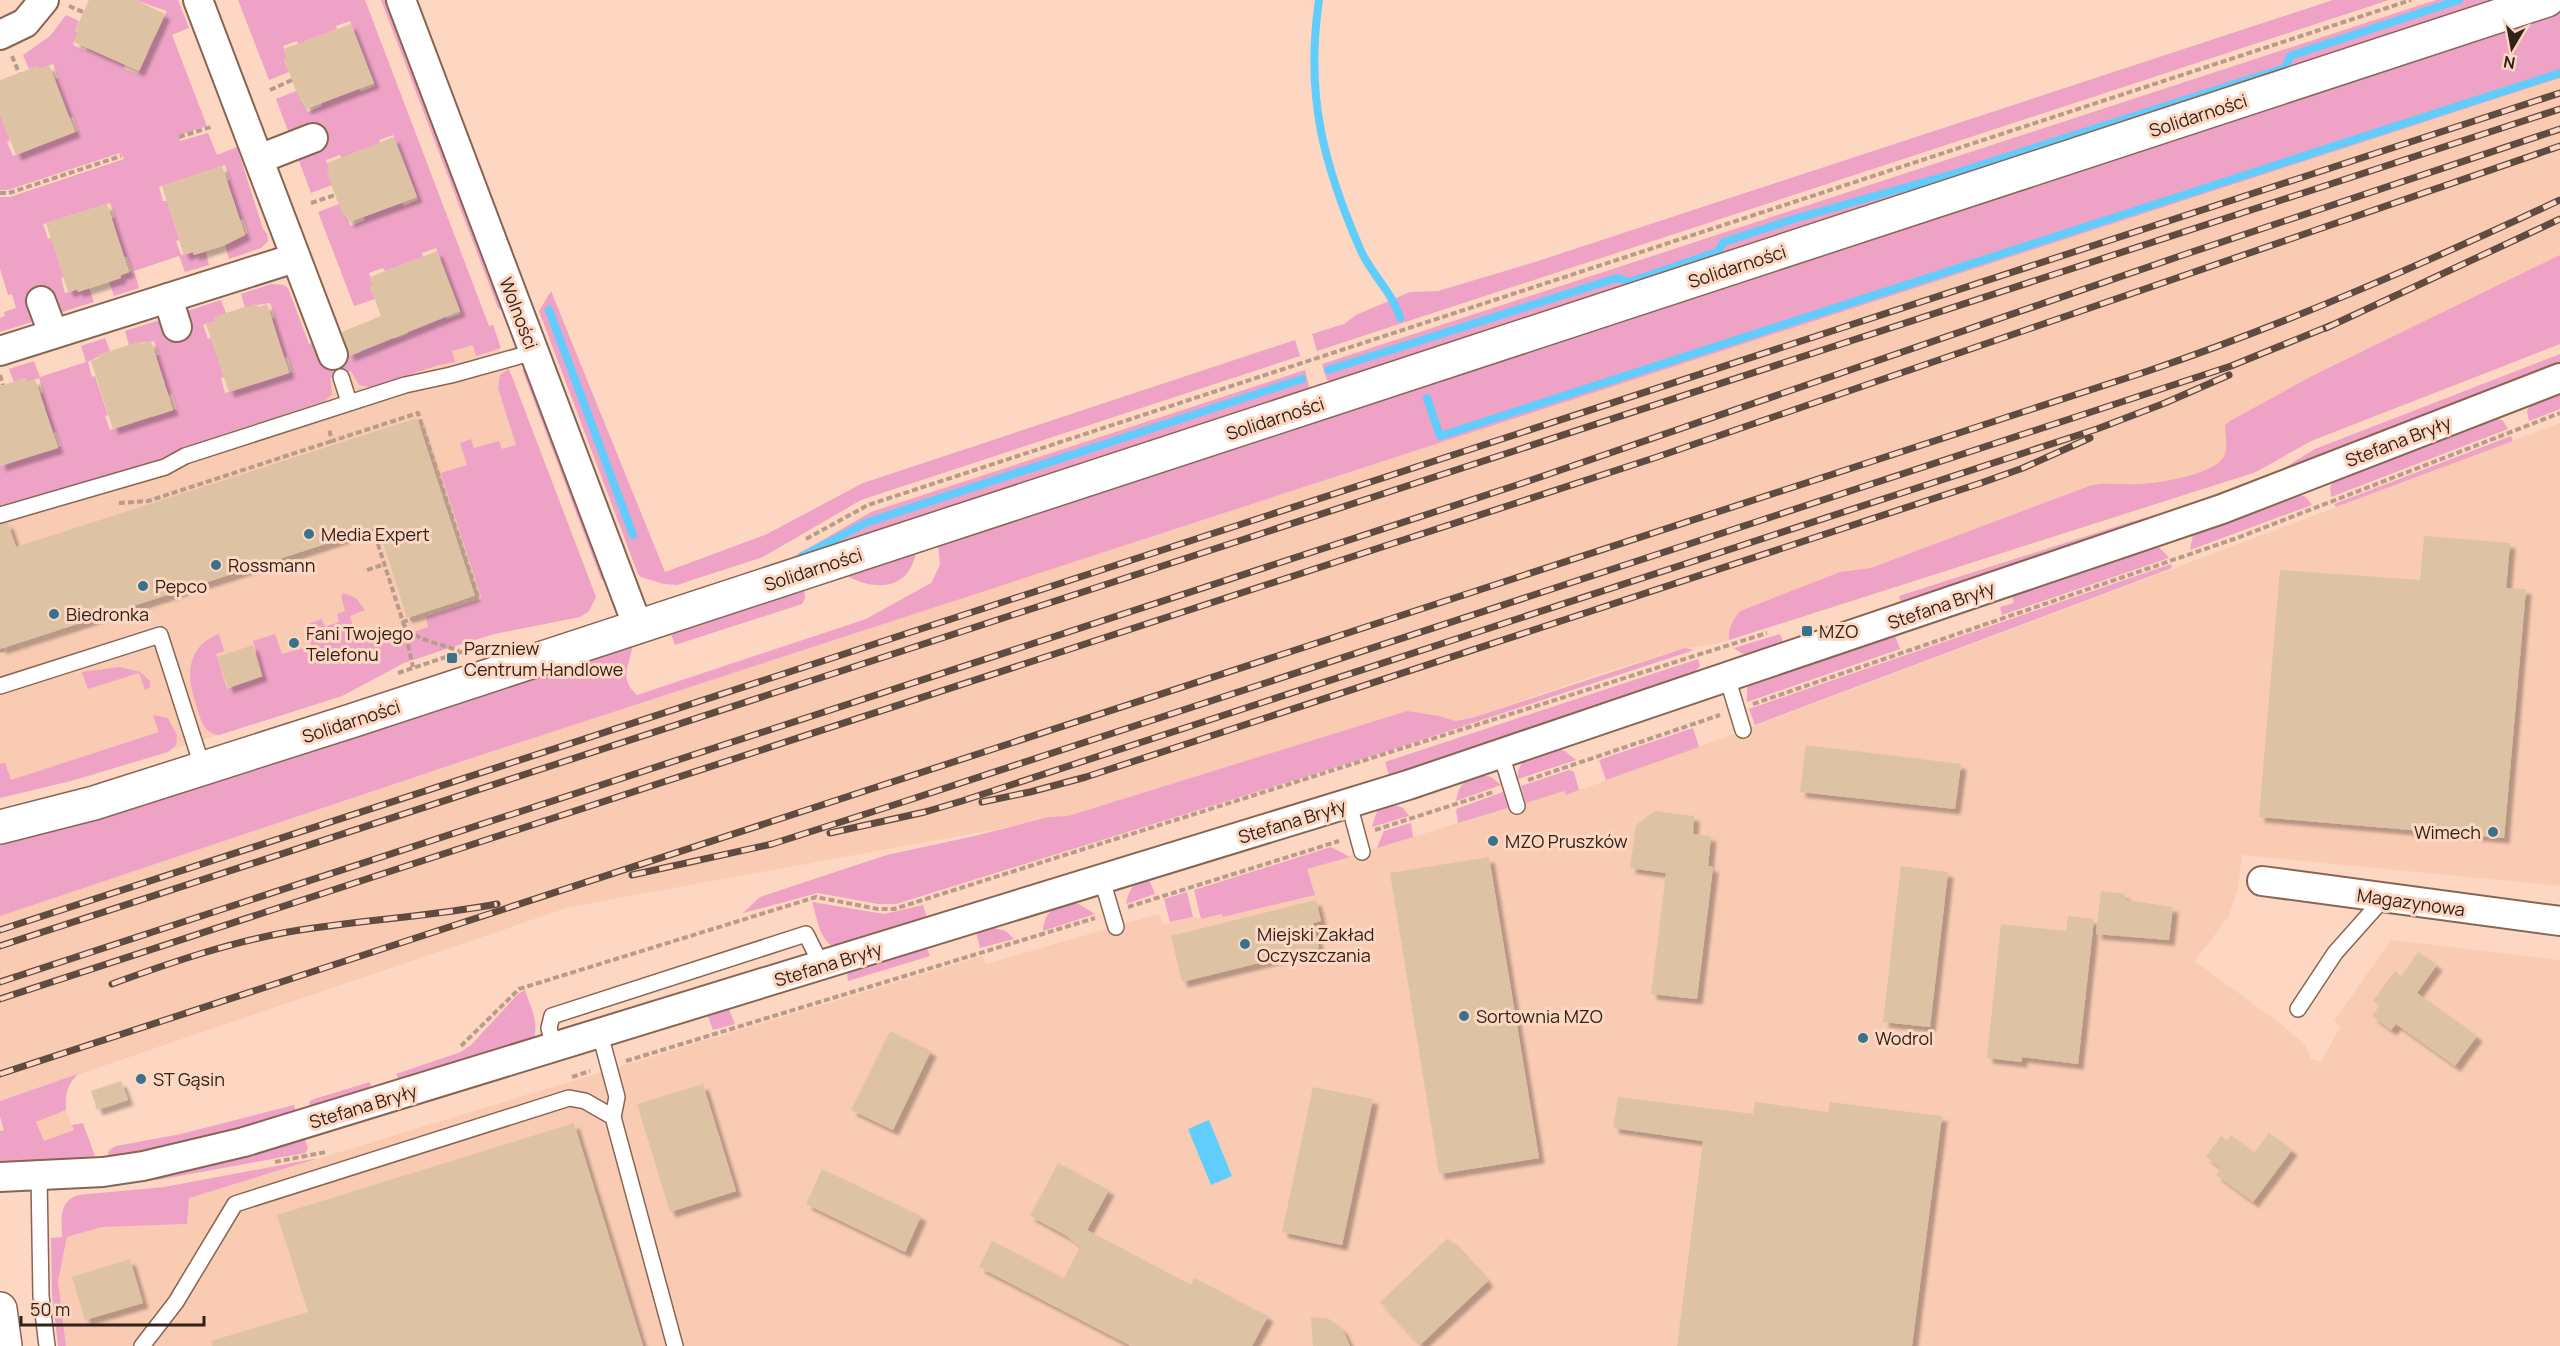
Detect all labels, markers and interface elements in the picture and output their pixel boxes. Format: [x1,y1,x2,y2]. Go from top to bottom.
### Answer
north arrow [2482,18,2542,78]
text: N [2502,51,2517,75]
street label: Solidarności [2146,88,2250,142]
street label: Solidarności [1685,239,1789,293]
street label: Wolności [494,274,544,352]
street label: Solidarności [1223,391,1327,445]
street label: Stefana Bryły [2342,410,2455,472]
place label: Media Expert [321,522,430,546]
marker: Media Expert [302,527,316,541]
street label: Solidarności [761,542,865,596]
place label: Rossmann [228,553,315,577]
marker: Rossmann [209,558,223,572]
place label: Pepco [155,574,207,598]
street label: Stefana Bryły [1884,575,1998,635]
marker: Pepco [136,579,150,593]
place label: Biedronka [66,602,149,626]
marker: Biedronka [47,607,61,621]
place label: MZO [1819,619,1858,643]
place label: Fani Twojego Telefonu [306,621,413,666]
marker: MZO [1800,624,1814,638]
marker: Fani Twojego Telefonu [287,636,301,650]
place label: Parzniew Centrum Handlowe [464,636,623,681]
marker: Parzniew Centrum Handlowe [445,651,459,665]
street label: Solidarności [299,694,403,748]
street label: Stefana Bryły [1235,793,1349,849]
place label: Wimech [2414,820,2481,844]
marker: Wimech [2486,825,2500,839]
place label: MZO Pruszków [1505,829,1628,853]
marker: MZO Pruszków [1486,834,1500,848]
street label: Magazynowa [2356,883,2466,921]
place label: Miejski Zakład Oczyszczania [1257,922,1374,967]
street label: Stefana Bryły [771,936,885,992]
marker: Miejski Zakład Oczyszczania [1238,937,1252,951]
place label: Sortownia MZO [1476,1004,1603,1028]
marker: Sortownia MZO [1457,1009,1471,1023]
place label: Wodrol [1875,1026,1933,1050]
marker: Wodrol [1856,1031,1870,1045]
place label: ST Gąsin [153,1067,225,1091]
marker: ST Gąsin [134,1072,148,1086]
street label: Stefana Bryły [306,1078,420,1134]
scale bar [21,1289,204,1327]
text: 50 m [30,1297,70,1321]

